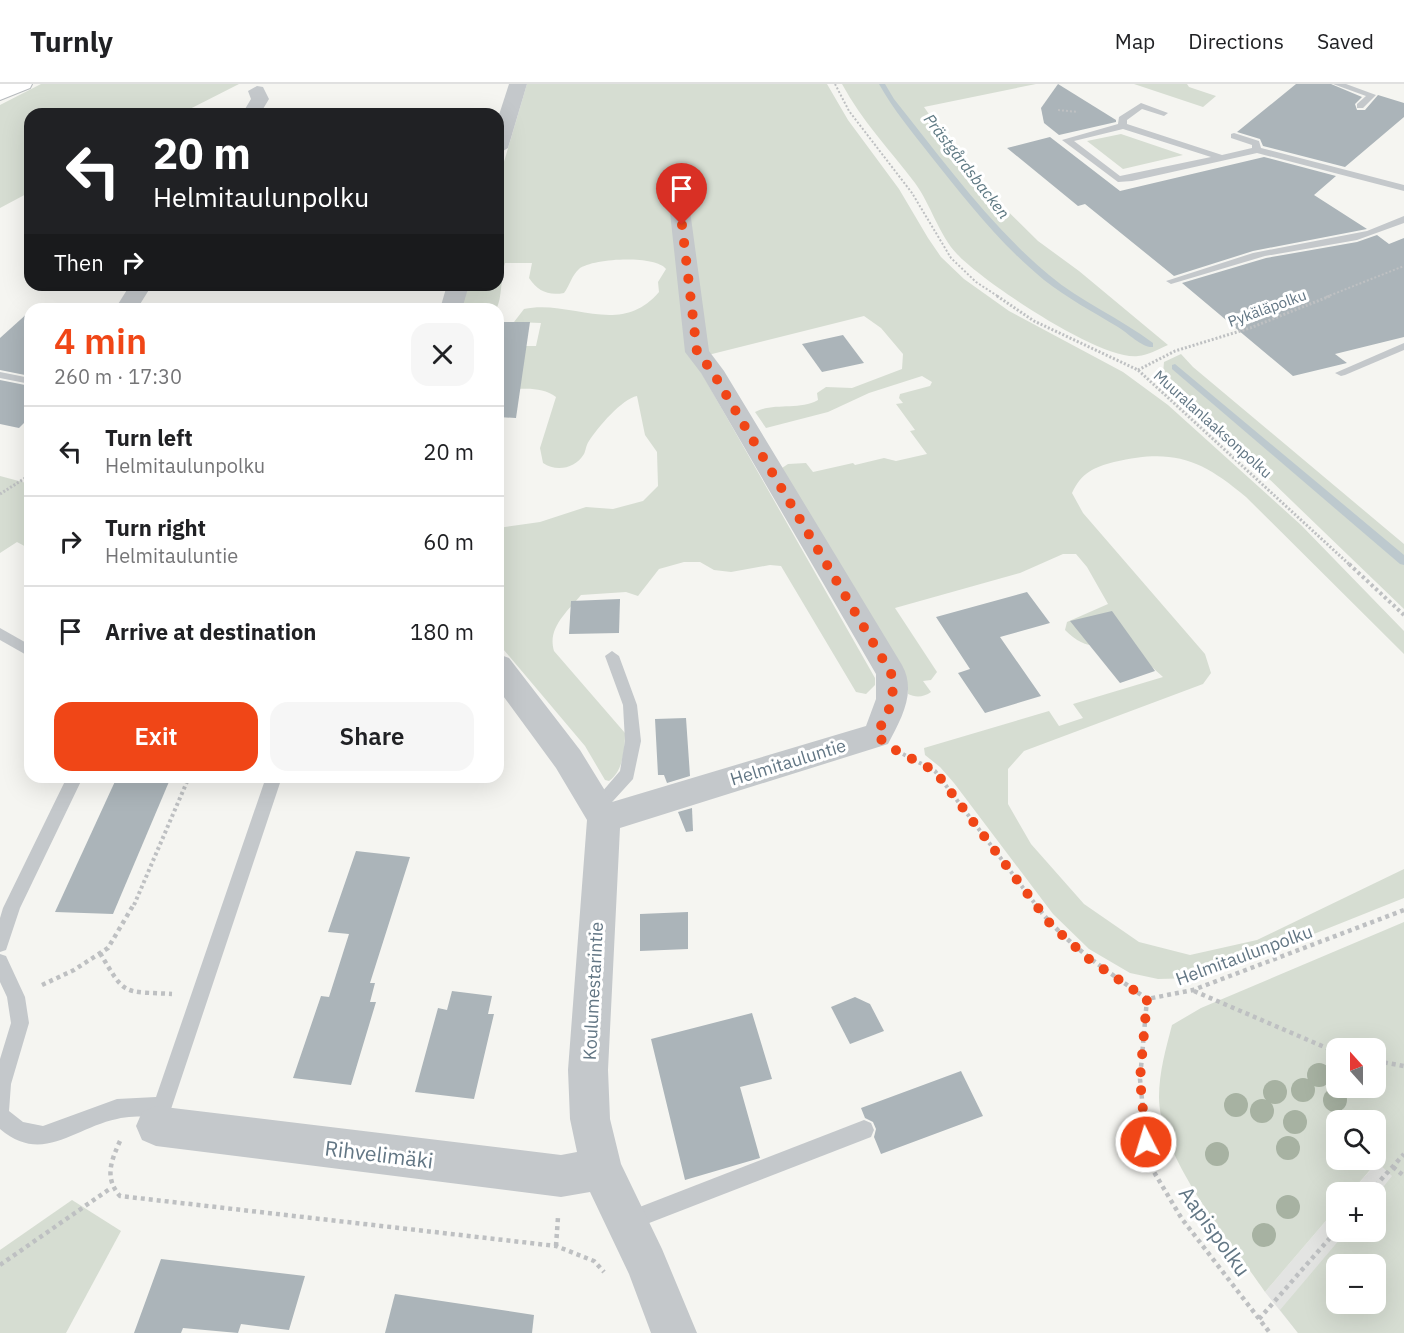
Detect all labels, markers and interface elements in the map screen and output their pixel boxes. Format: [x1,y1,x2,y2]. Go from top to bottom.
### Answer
text: Turnly [30,23,113,60]
text: Map [1115,27,1155,55]
text: Directions [1188,27,1284,55]
text: Saved [1317,27,1374,55]
water label: Prästgårdsbacken [920,109,1014,223]
text: 20 m [153,126,251,181]
icon: left [54,132,132,210]
pin [656,163,707,225]
icon: arrive [665,172,698,205]
text: Helmitaulunpolku [153,179,369,214]
icon: right [116,246,149,279]
text: Then [54,248,104,277]
street label: Pykäläpolku [1225,285,1309,331]
text: 4 min [54,317,147,364]
button: close [411,323,474,386]
text: 260 m · 17:30 [54,363,182,390]
street label: Muuralanlaaksonpolku [1150,366,1276,482]
text: Turn left [105,423,193,452]
icon: left [54,435,87,468]
text: 20 m [423,437,474,466]
text: Helmitaulunpolku [105,452,265,479]
text: Turn right [105,513,206,542]
icon: right [54,525,87,558]
text: 60 m [423,527,474,556]
text: Helmitauluntie [105,542,238,569]
icon: arrive [54,615,87,648]
text: Arrive at destination [105,617,316,646]
text: 180 m [410,617,474,646]
button: Exit [54,702,258,771]
button: Share [270,702,474,771]
street label: Helmitauluntie [727,733,849,791]
street label: Helmitaulunpolku [1172,920,1316,990]
street label: Koulumestarintie [578,921,608,1061]
north arrow [1326,1038,1386,1098]
map controls [1326,1038,1386,1314]
position arrow [1114,1110,1178,1174]
button: search [1326,1110,1386,1170]
street label: Rihvelimäki [323,1133,435,1175]
street label: Aapispolku [1173,1180,1257,1282]
button: + [1326,1182,1386,1242]
button: − [1326,1254,1386,1314]

